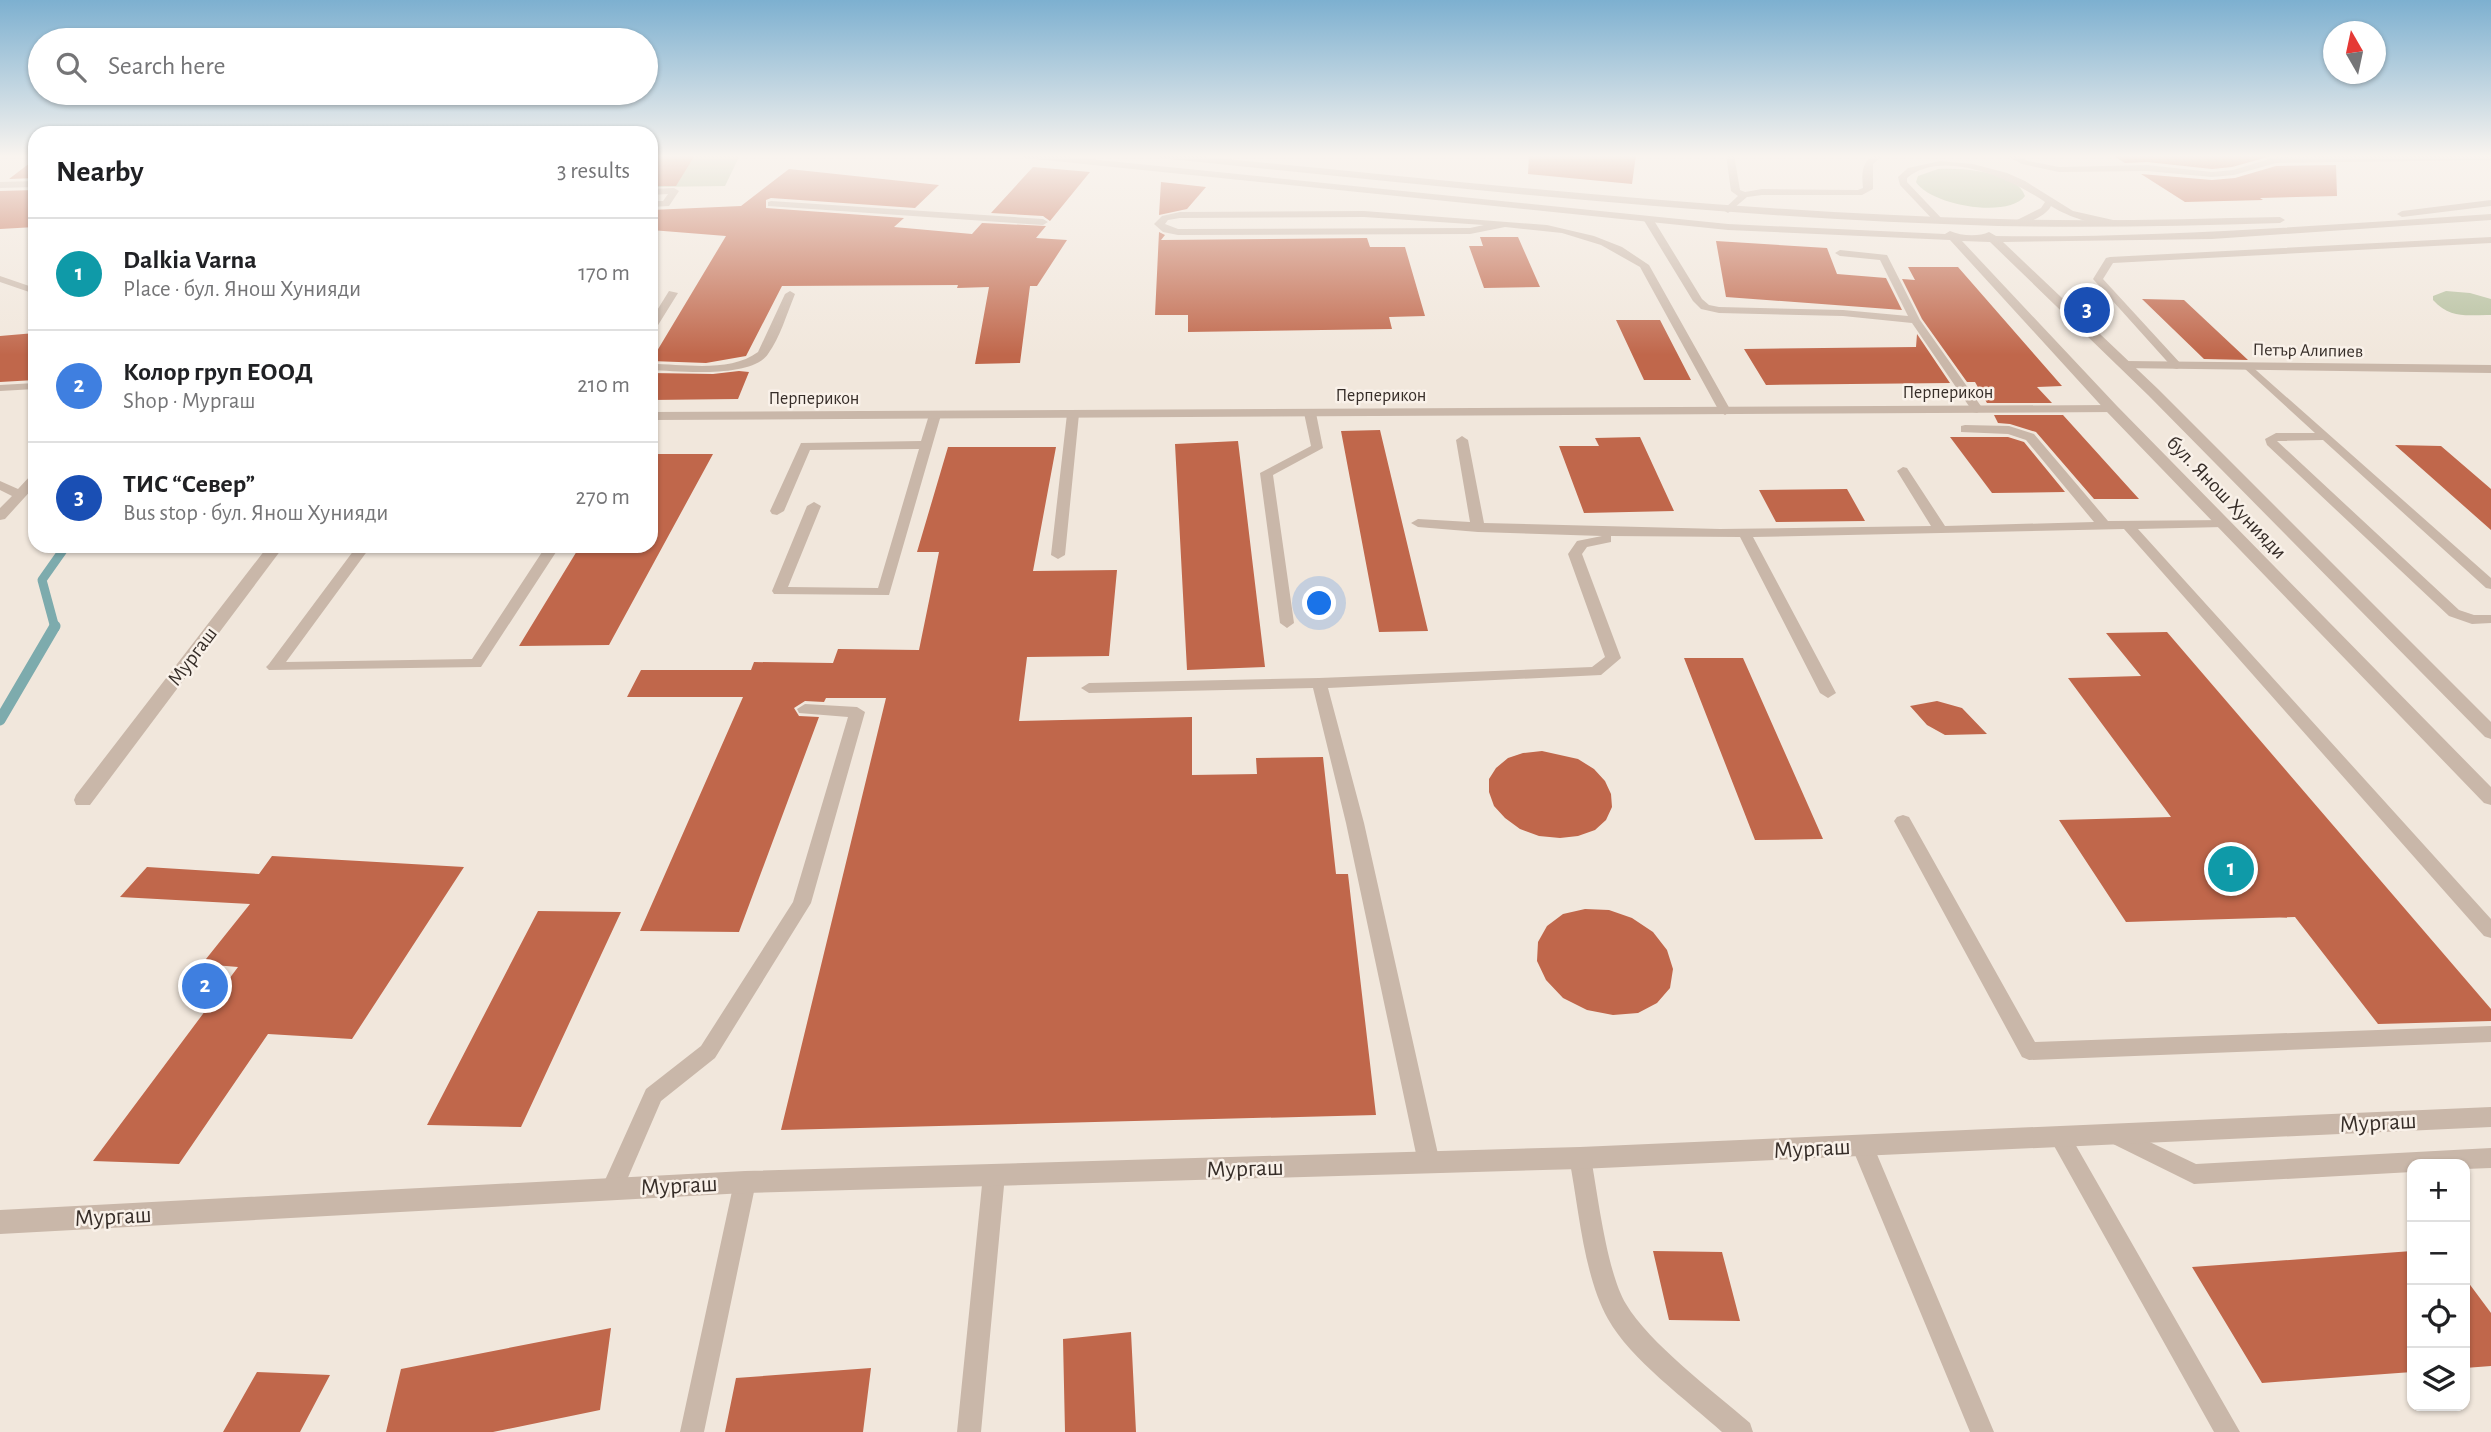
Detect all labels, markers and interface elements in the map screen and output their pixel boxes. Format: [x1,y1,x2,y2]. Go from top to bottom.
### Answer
north arrow [2323,21,2386,84]
search box [28,28,658,105]
icon: search [52,48,90,86]
text: Search here [108,53,226,79]
text: Nearby [56,157,144,187]
text: 3 results [557,160,630,183]
text: Dalkia Varna [123,247,257,273]
text: 1 [75,262,83,285]
text: 170 m [578,262,630,285]
text: Place · бул. Янош Хунияди [123,278,361,301]
pin: 3 [2064,284,2110,336]
street label: Петър Алипиев [2253,341,2363,361]
text: Колор груп ЕООД [123,359,313,385]
text: 2 [74,374,84,397]
text: 210 m [577,374,630,397]
street label: Перперикон [1903,384,1993,402]
street label: Перперикон [1336,387,1426,405]
text: Shop · Мургаш [123,390,256,413]
street label: Перперикон [769,390,859,408]
street label: бул. Янош Хунияди [2163,432,2291,563]
text: ТИС “Север” [123,471,255,497]
text: 3 [74,486,84,509]
text: 270 m [576,486,630,509]
text: Bus stop · бул. Янош Хунияди [123,502,389,525]
your location [1302,586,1336,620]
street label: Мургаш [164,623,221,690]
pin: 1 [2208,843,2254,895]
pin: 2 [182,960,228,1012]
street label: Мургаш [2339,1109,2417,1137]
street label: Мургаш [1773,1135,1851,1163]
street label: Мургаш [1206,1156,1284,1182]
map controls [2407,1159,2470,1411]
button: + [2407,1159,2470,1222]
street label: Мургаш [640,1172,718,1200]
street label: Мургаш [74,1203,152,1231]
button: − [2407,1222,2470,1285]
button: locate [2407,1285,2470,1348]
button: layers [2407,1348,2470,1411]

